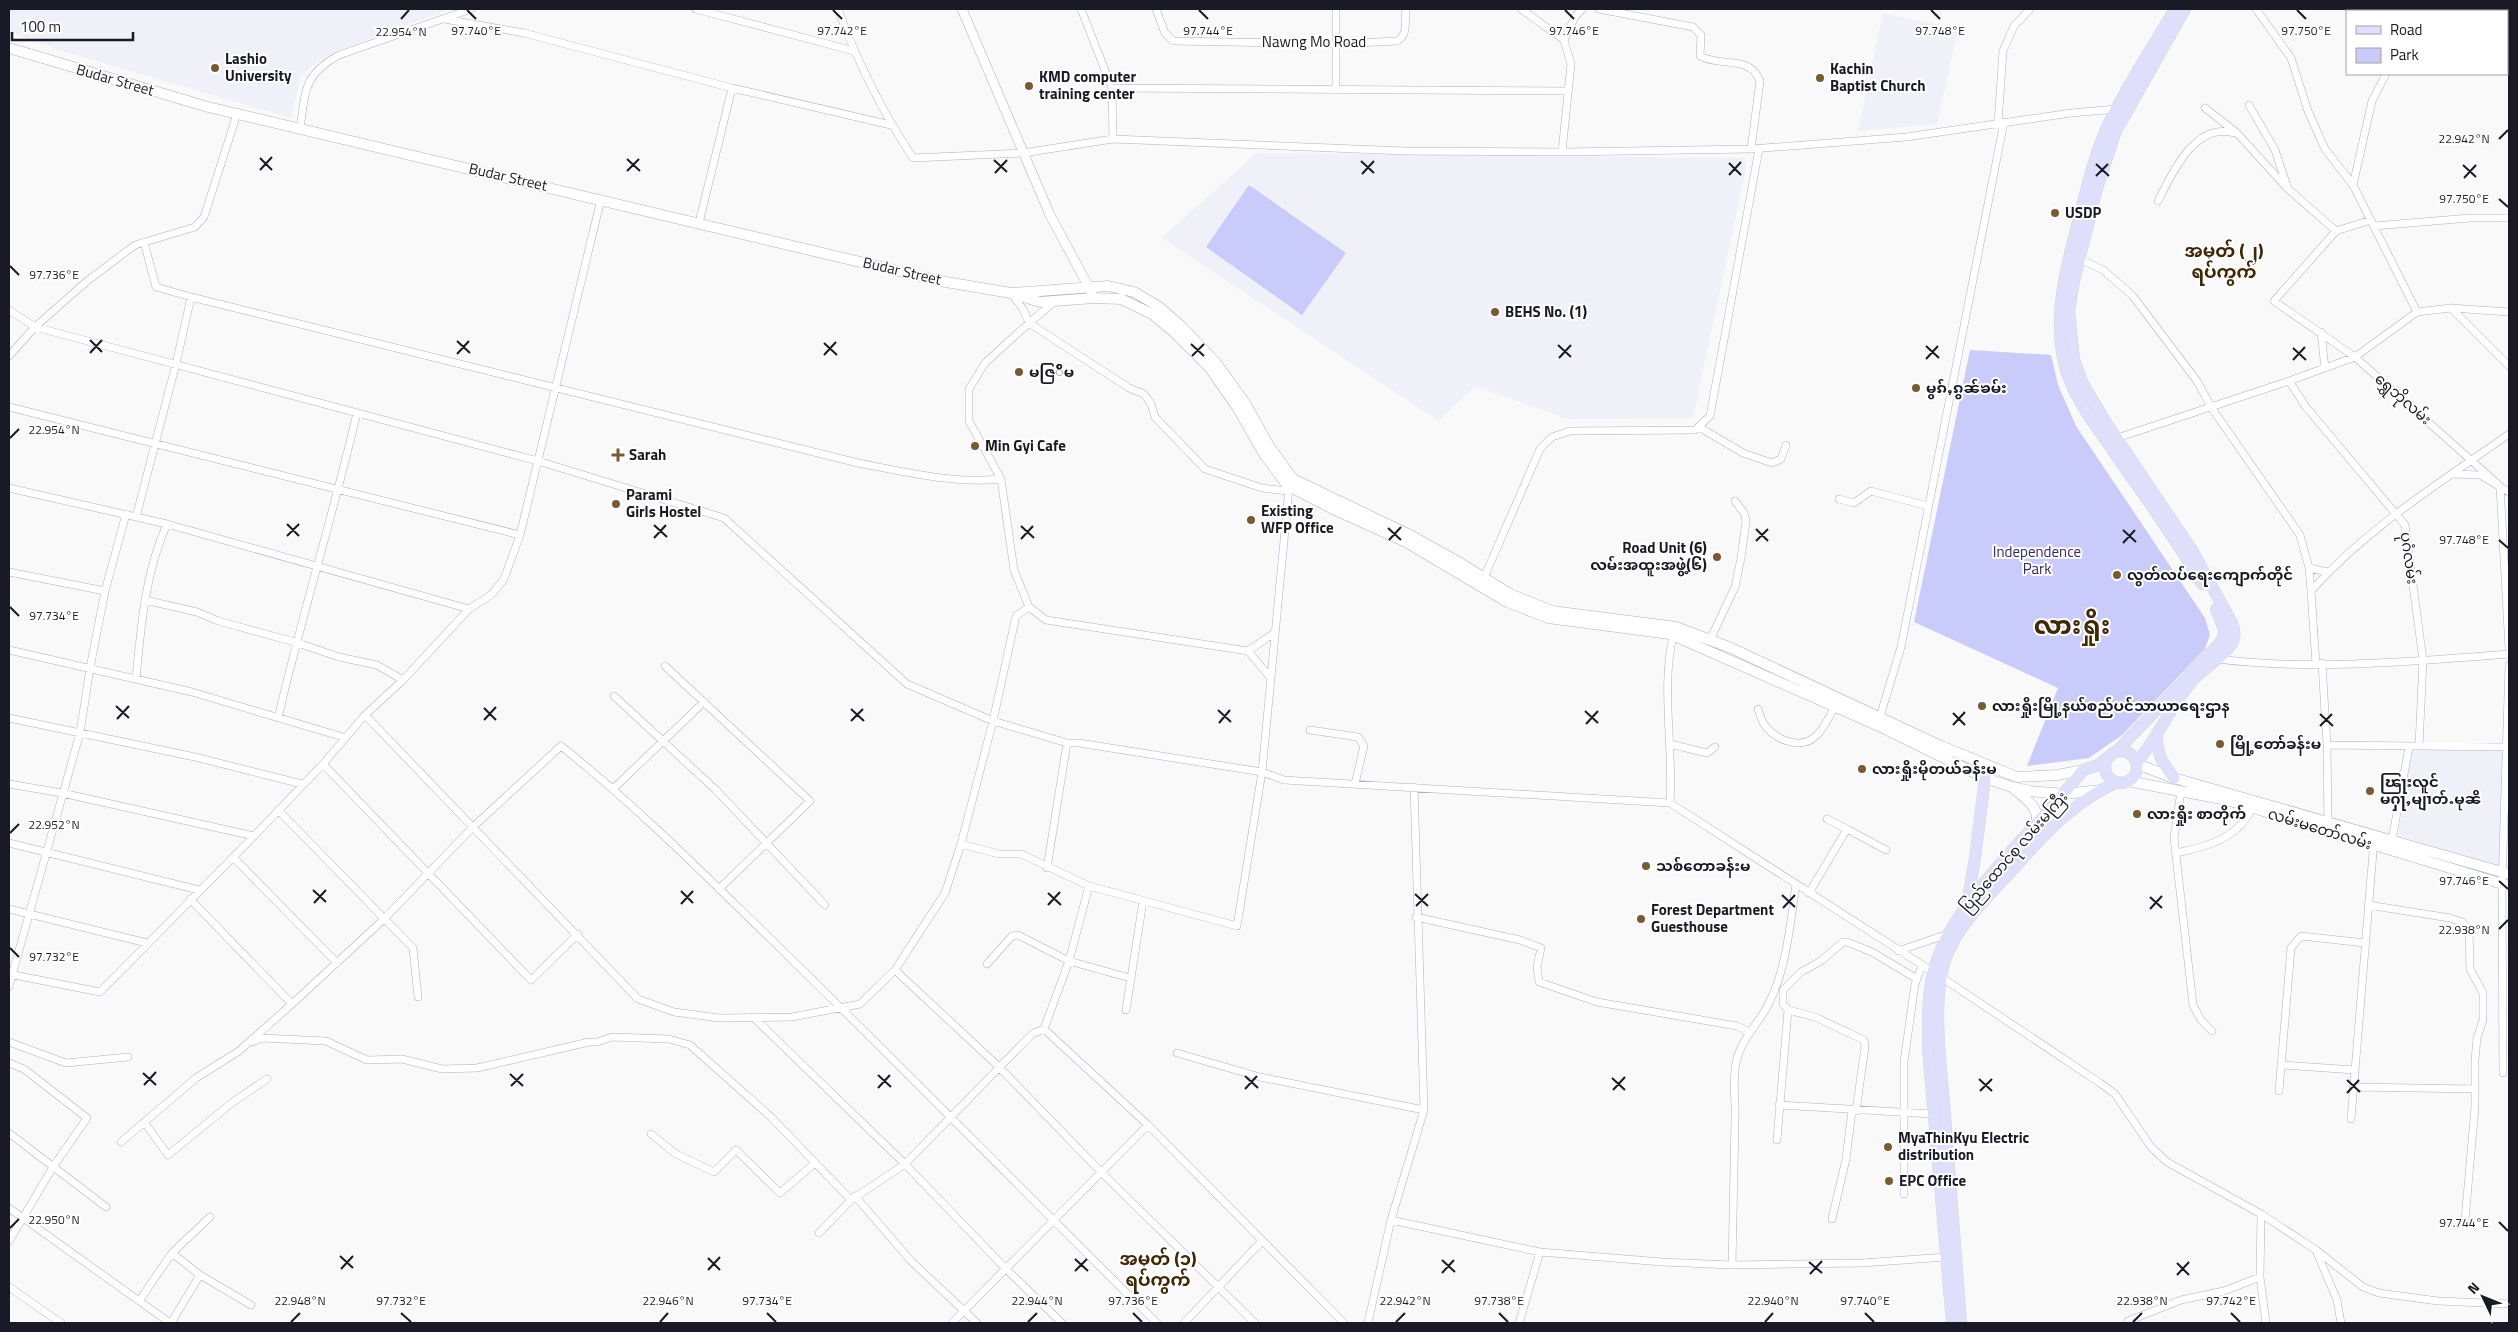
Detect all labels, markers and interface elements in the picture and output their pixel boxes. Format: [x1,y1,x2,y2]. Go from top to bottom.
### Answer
scale bar [12,10,134,42]
legend [2346,10,2508,75]
text: 100 m [20,15,61,38]
text: Road [2390,18,2422,41]
text: 97.740°E [451,21,501,40]
text: 97.742°E [817,21,867,40]
text: 97.744°E [1183,21,1233,40]
text: 97.746°E [1549,21,1599,40]
text: 97.748°E [1915,21,1965,40]
text: 97.750°E [2281,21,2331,40]
text: 22.954°N [375,22,427,41]
street label: Nawng Mo Road [1262,30,1366,53]
text: Park [2390,43,2419,66]
place label: Lashio University [225,47,292,87]
street label: Budar Street [74,57,157,102]
place label: Kachin Baptist Church [1830,57,1925,97]
marker: Lashio University [209,62,221,74]
place label: KMD computer training center [1039,65,1136,105]
marker: Kachin Baptist Church [1814,72,1826,84]
marker: KMD computer training center [1023,80,1035,92]
text: 22.942°N [2438,129,2490,148]
street label: Budar Street [467,156,550,197]
text: 97.750°E [2439,189,2489,208]
place label: USDP [2065,201,2102,224]
marker: USDP [2049,207,2061,219]
district label: အမှတ် (၂) ရပ်ကွက် [2185,237,2263,286]
street label: Budar Street [861,250,944,291]
text: 97.736°E [29,265,79,284]
place label: BEHS No. (1) [1505,300,1588,323]
marker: BEHS No. (1) [1489,306,1501,318]
place label: မဇြ်ိမ [1029,360,1074,384]
marker: မဇြ်ိမ [1013,366,1025,378]
street label: ရွှေဘိုလမ်း [2369,367,2437,431]
place label: မွၵ်ႇၵွၼ်ၶမ်း [1926,376,2007,400]
marker: မွၵ်ႇၵွၼ်ၶမ်း [1910,382,1922,394]
text: 22.954°N [28,420,80,439]
place label: Min Gyi Cafe [985,434,1066,457]
marker: Min Gyi Cafe [969,440,981,452]
place label: Sarah [629,443,666,466]
marker: Sarah [611,448,625,462]
place label: Parami Girls Hostel [626,483,701,523]
marker: Parami Girls Hostel [610,498,622,510]
place label: Existing WFP Office [1261,499,1334,539]
marker: Existing WFP Office [1245,514,1257,526]
street label: ပုဂံလမ်း [2393,530,2425,586]
text: 97.748°E [2439,530,2489,549]
place label: Road Unit (6) လမ်းအထူးအဖွဲ့(၆) [1590,536,1707,577]
park label: Independence Park [1993,540,2081,580]
marker: Road Unit (6) လမ်းအထူးအဖွဲ့(၆) [1711,551,1723,563]
place label: လွတ်လပ်ရေးကျောက်တိုင် [2127,563,2293,587]
marker: လွတ်လပ်ရေးကျောက်တိုင် [2111,569,2123,581]
text: 97.734°E [29,606,79,625]
district label: လားရှိုး [2034,606,2110,646]
place label: လားရှိုးမြို့နယ်စည်ပင်သာယာရေးဌာန [1992,694,2230,718]
marker: လားရှိုးမြို့နယ်စည်ပင်သာယာရေးဌာန [1976,700,1988,712]
place label: မြို့တော်ခန်းမ [2230,732,2321,756]
marker: မြို့တော်ခန်းမ [2214,738,2226,750]
place label: လားရှိုးမိုတယ်ခန်းမ [1872,757,1997,781]
marker: လားရှိုးမိုတယ်ခန်းမ [1856,763,1868,775]
place label: ၽြႃးလူင် မႁႃႇမျၢတ်ႉမုၼိ [2380,770,2481,811]
marker: ၽြႃးလူင် မႁႃႇမျၢတ်ႉမုၼိ [2364,785,2376,797]
street label: ပြည်ထောင်စု လမ်းမကြီး [1954,786,2074,918]
place label: လားရှိုး စာတိုက် [2147,802,2246,826]
street label: လမ်းမတော်လမ်း [2265,802,2375,855]
marker: လားရှိုး စာတိုက် [2131,808,2143,820]
text: 22.952°N [28,815,80,834]
place label: သစ်တောခန်းမ [1656,854,1751,878]
marker: သစ်တောခန်းမ [1640,860,1652,872]
text: 97.746°E [2439,871,2489,890]
place label: Forest Department Guesthouse [1651,898,1774,938]
marker: Forest Department Guesthouse [1635,913,1647,925]
text: 22.938°N [2438,920,2490,939]
text: 97.732°E [29,947,79,966]
place label: MyaThinKyu Electric distribution [1898,1126,2030,1166]
marker: MyaThinKyu Electric distribution [1882,1141,1894,1153]
place label: EPC Office [1899,1169,1967,1192]
marker: EPC Office [1883,1175,1895,1187]
text: 22.950°N [28,1210,80,1229]
text: 97.744°E [2439,1213,2489,1232]
district label: အမှတ် (၁) ရပ်ကွက် [1119,1245,1197,1294]
north arrow [2458,1272,2508,1322]
text: N [2462,1277,2484,1299]
text: 22.948°N [274,1291,326,1310]
text: 97.732°E [376,1291,426,1310]
text: 22.946°N [642,1291,694,1310]
text: 97.734°E [742,1291,792,1310]
text: 22.944°N [1011,1291,1063,1310]
text: 97.736°E [1108,1291,1158,1310]
text: 22.942°N [1379,1291,1431,1310]
text: 97.738°E [1474,1291,1524,1310]
text: 22.940°N [1747,1291,1799,1310]
text: 97.740°E [1840,1291,1890,1310]
text: 22.938°N [2116,1291,2168,1310]
text: 97.742°E [2206,1291,2256,1310]

